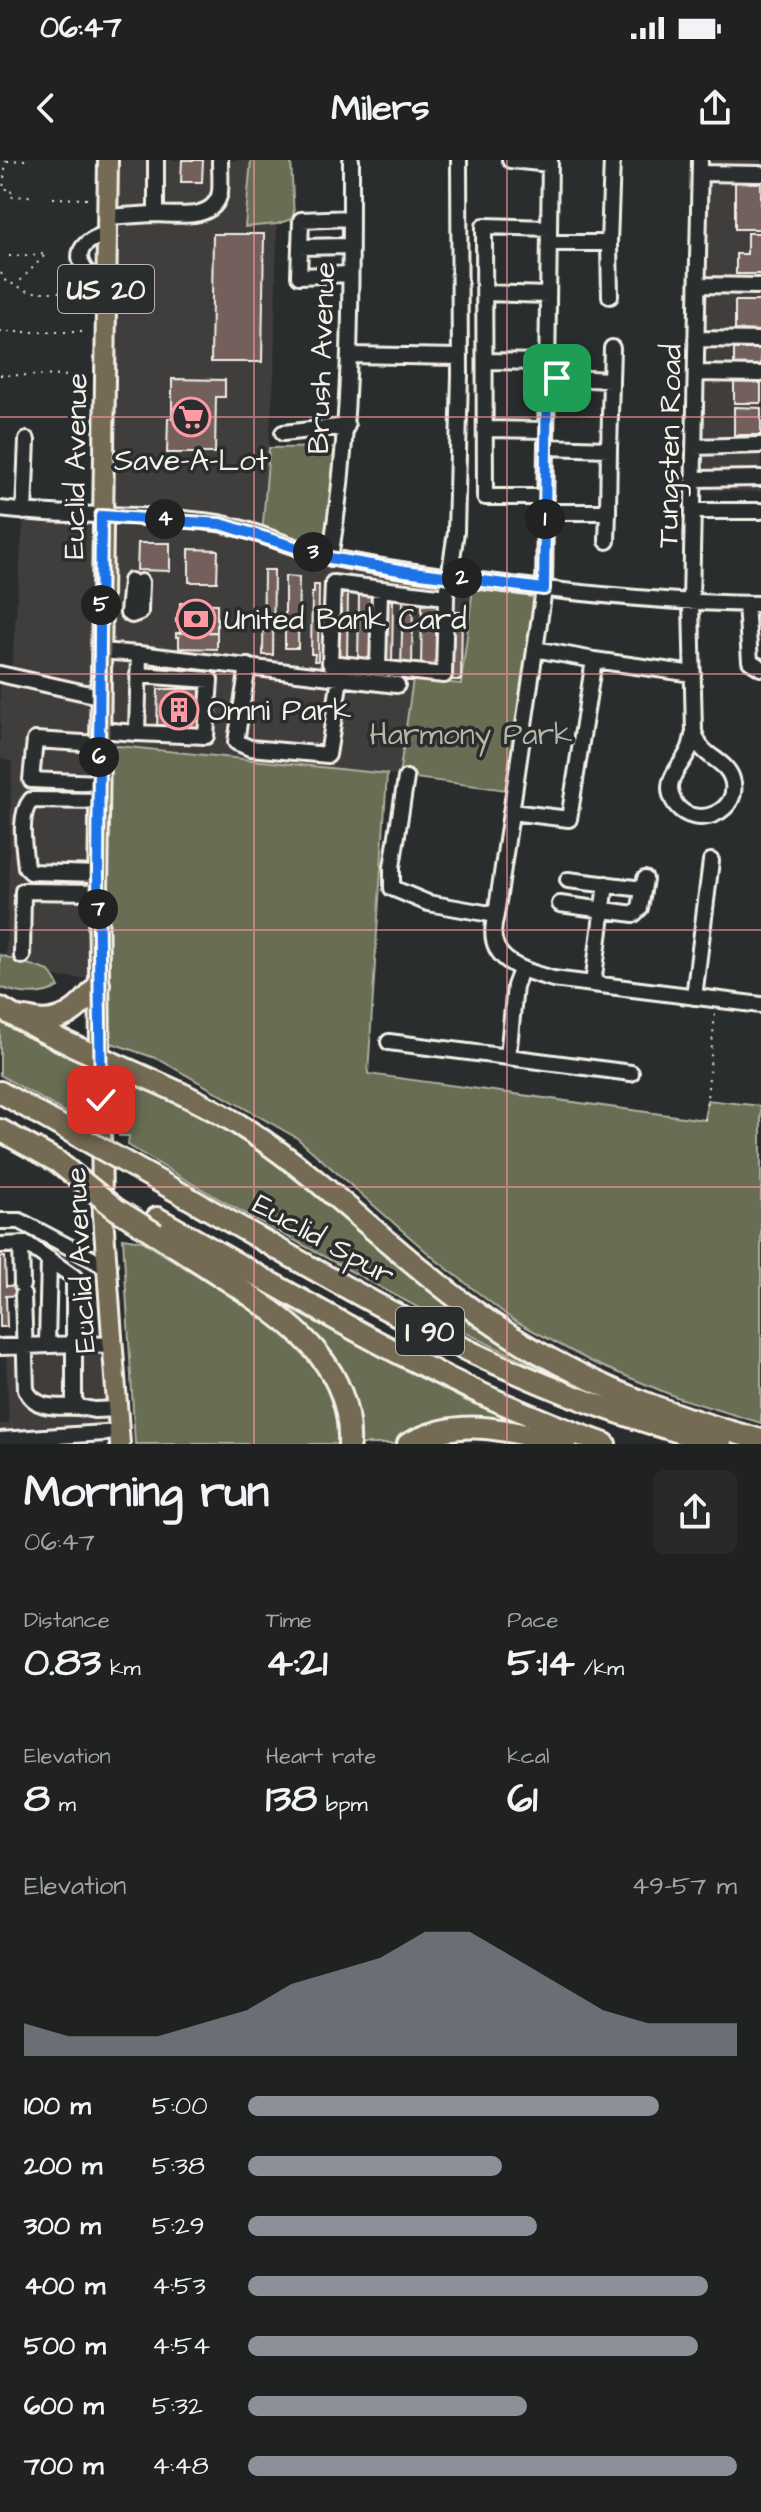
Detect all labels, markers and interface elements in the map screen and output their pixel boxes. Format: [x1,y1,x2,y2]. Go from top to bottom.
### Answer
text: 06:47 [40,7,122,49]
text: Milers [331,83,430,134]
icon: back [24,86,68,130]
icon: share [693,86,737,130]
street label: Brush Avenue [298,261,346,455]
road number: US 20 [58,265,154,313]
pin [523,344,591,412]
street label: Tungsten Road [647,344,694,548]
icon: arrive [535,356,579,400]
street label: Euclid Avenue [53,373,99,559]
supermarket icon: Save-A-Lot [170,396,212,438]
place label: Save-A-Lot [114,440,268,482]
pin: 4 [145,499,185,539]
pin: 1 [525,499,565,539]
text: 4 [158,503,172,534]
text: 1 [544,503,546,534]
pin: 3 [293,532,333,572]
text: 3 [307,536,319,567]
pin: 2 [442,558,482,598]
text: 2 [456,562,468,593]
pin: 5 [81,585,121,625]
text: 5 [93,589,109,620]
bank icon: United Bank Card [175,598,217,640]
place label: United Bank Card [224,599,467,641]
building icon: Omni Park [158,689,200,731]
place label: Omni Park [207,690,351,732]
park label: Harmony Park [369,714,573,757]
pin: 6 [79,737,119,777]
text: 6 [92,741,106,772]
pin: 7 [78,889,118,929]
text: 7 [91,893,105,924]
pin [67,1066,135,1134]
icon: check [79,1078,123,1122]
street label: Euclid Avenue [55,1166,107,1354]
street label: Euclid Spur [245,1184,402,1296]
road number: I 90 [396,1307,464,1355]
text: Morning run [24,1463,269,1524]
button: share [653,1470,737,1554]
text: 06:47 [24,1524,95,1560]
text: Distance [24,1605,110,1636]
text: Time [266,1605,312,1636]
text: Pace [507,1605,558,1636]
text: 0.83 [24,1636,101,1691]
text: 4:21 [266,1636,328,1691]
text: 5:14 [507,1636,575,1691]
text: km [101,1653,141,1684]
text: /km [575,1653,624,1684]
text: Elevation [24,1741,111,1772]
text: Heart rate [266,1741,376,1772]
text: kcal [507,1741,549,1772]
text: 8 [24,1772,50,1827]
text: 138 [266,1772,317,1827]
text: 61 [507,1772,538,1827]
text: m [50,1789,76,1820]
text: bpm [317,1789,368,1820]
text: Elevation [24,1868,126,1904]
text: 49–57 m [631,1868,737,1904]
text: 100 m [24,2088,91,2124]
text: 5:00 [152,2088,208,2124]
text: 200 m [24,2148,102,2184]
text: 5:38 [152,2148,205,2184]
text: 300 m [24,2208,101,2244]
text: 5:29 [152,2208,204,2244]
text: 400 m [24,2268,105,2304]
text: 4:53 [152,2268,206,2304]
text: 500 m [24,2328,106,2364]
text: 4:54 [152,2328,210,2364]
text: 600 m [24,2388,104,2424]
text: 5:32 [152,2388,203,2424]
text: 700 m [24,2448,103,2484]
text: 4:48 [152,2448,209,2484]

